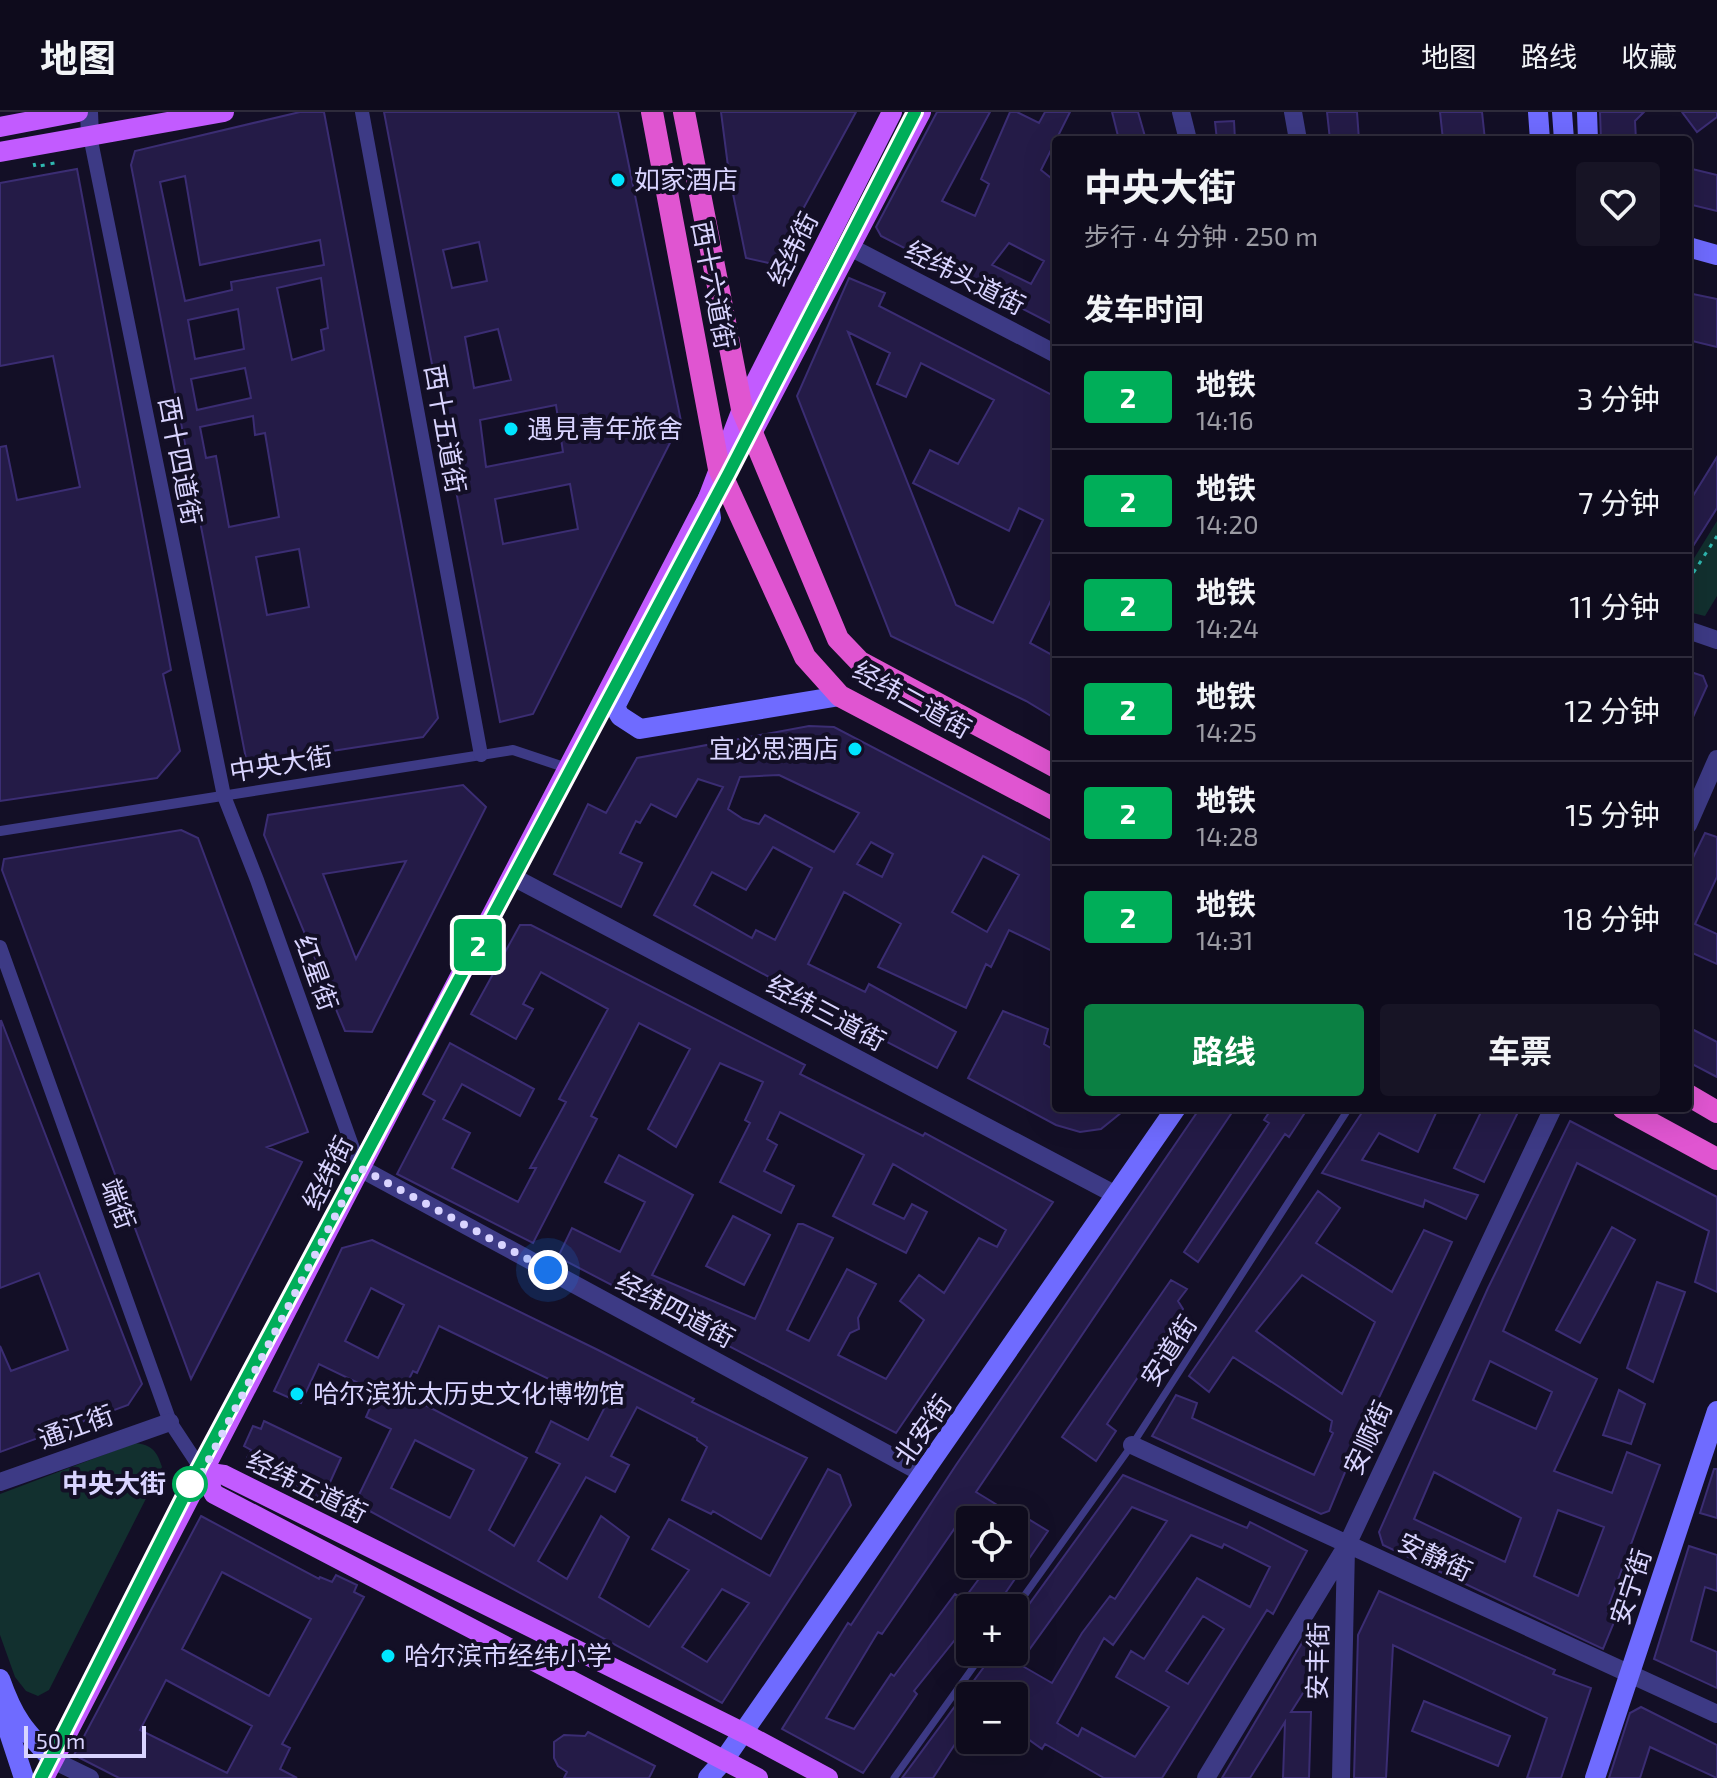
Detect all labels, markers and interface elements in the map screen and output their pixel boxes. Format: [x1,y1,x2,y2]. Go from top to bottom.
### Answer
text: 地图 [40,34,116,80]
text: 地图 [1421,39,1477,73]
text: 路线 [1521,39,1577,73]
text: 收藏 [1621,39,1677,73]
button: heart [1576,162,1660,246]
place label: 如家酒店 [634,163,738,194]
text: 中央大街 [1084,163,1236,209]
marker: 如家酒店 [609,171,627,189]
street label: 经纬街 [760,207,823,290]
street label: 西十六道街 [687,218,742,351]
text: 步行 · 4 分钟 · 250 m [1084,220,1318,251]
street label: 经纬头道街 [901,233,1031,320]
text: 发车时间 [1084,290,1204,326]
street label: 西十五道街 [420,362,473,495]
text: 地铁 [1196,365,1256,401]
text: 2 [1120,380,1136,414]
text: 3 分钟 [1577,380,1660,416]
street label: 西十四道街 [154,394,209,527]
text: 14:16 [1196,404,1254,435]
place label: 遇見青年旅舍 [527,412,683,443]
marker: 遇見青年旅舍 [502,420,520,438]
text: 地铁 [1196,469,1256,505]
text: 2 [1120,484,1136,518]
text: 7 分钟 [1578,484,1660,520]
text: 14:20 [1196,508,1259,539]
text: 地铁 [1196,573,1256,609]
text: 2 [1120,588,1136,622]
text: 11 分钟 [1569,588,1660,624]
text: 14:24 [1196,612,1259,643]
street label: 经纬二道街 [848,654,977,744]
text: 地铁 [1196,677,1256,713]
text: 2 [1120,692,1136,726]
text: 12 分钟 [1565,692,1660,728]
text: 14:25 [1196,716,1257,747]
place label: 宜必思酒店 [709,732,839,763]
street label: 中央大街 [227,739,335,786]
marker: 宜必思酒店 [846,740,864,758]
text: 地铁 [1196,781,1256,817]
text: 2 [1120,796,1136,830]
text: 15 分钟 [1565,796,1660,832]
text: 14:28 [1196,820,1259,851]
text: 地铁 [1196,885,1256,921]
text: 2 [1120,900,1136,934]
text: 18 分钟 [1563,900,1660,936]
line badge: 2 [452,919,504,971]
text: 14:31 [1196,924,1253,955]
text: 2 [470,928,486,962]
street label: 红星街 [290,931,345,1014]
street label: 经纬三道街 [762,967,891,1056]
button: 路线 [1084,1004,1364,1096]
button: 车票 [1380,1004,1660,1096]
street label: 经纬街 [295,1131,358,1214]
street label: 端街 [96,1174,143,1233]
your location [528,1250,568,1290]
street label: 经纬四道街 [611,1264,740,1353]
street label: 安道街 [1133,1309,1202,1391]
place label: 哈尔滨犹太历史文化博物馆 [313,1377,625,1408]
marker: 哈尔滨犹太历史文化博物馆 [288,1385,306,1403]
street label: 北安街 [887,1388,957,1470]
street label: 安顺街 [1336,1395,1397,1479]
street label: 通江街 [34,1398,117,1453]
street label: 经纬五道街 [242,1443,373,1528]
place label: 中央大街 [62,1467,166,1498]
marker: 中央大街 [173,1467,207,1501]
map controls [956,1506,1028,1754]
button: locate [956,1506,1028,1578]
street label: 安静街 [1394,1525,1478,1586]
street label: 安宁街 [1603,1545,1656,1628]
button: + [956,1594,1028,1666]
street label: 安丰街 [1300,1622,1333,1700]
place label: 哈尔滨市经纬小学 [404,1639,612,1670]
marker: 哈尔滨市经纬小学 [379,1647,397,1665]
button: − [956,1682,1028,1754]
scale bar [24,1722,146,1758]
text: 50 m [36,1727,85,1753]

